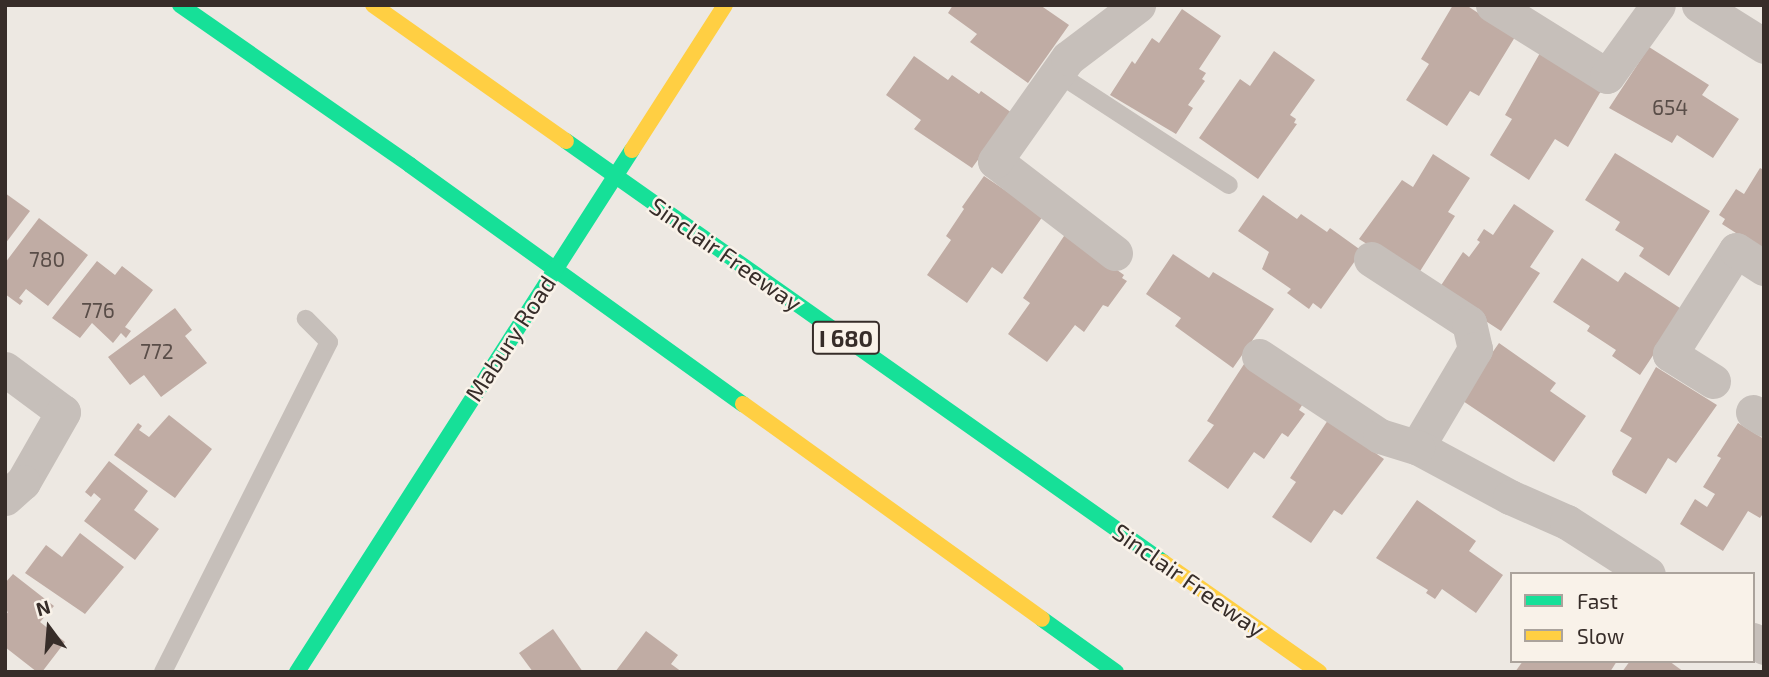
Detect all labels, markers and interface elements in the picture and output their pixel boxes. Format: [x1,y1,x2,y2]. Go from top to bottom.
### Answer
house number: 654 [1652,94,1688,120]
street label: Sinclair Freeway [644,191,808,317]
house number: 780 [29,246,65,272]
street label: Mabury Road [459,270,561,406]
house number: 776 [81,297,115,323]
road number: I 680 [811,318,881,358]
house number: 772 [140,338,174,364]
street label: Sinclair Freeway [1107,517,1271,643]
legend [1510,572,1755,663]
text: Fast [1577,588,1618,613]
north arrow [14,593,84,663]
text: N [33,594,53,620]
text: Slow [1577,623,1624,648]

